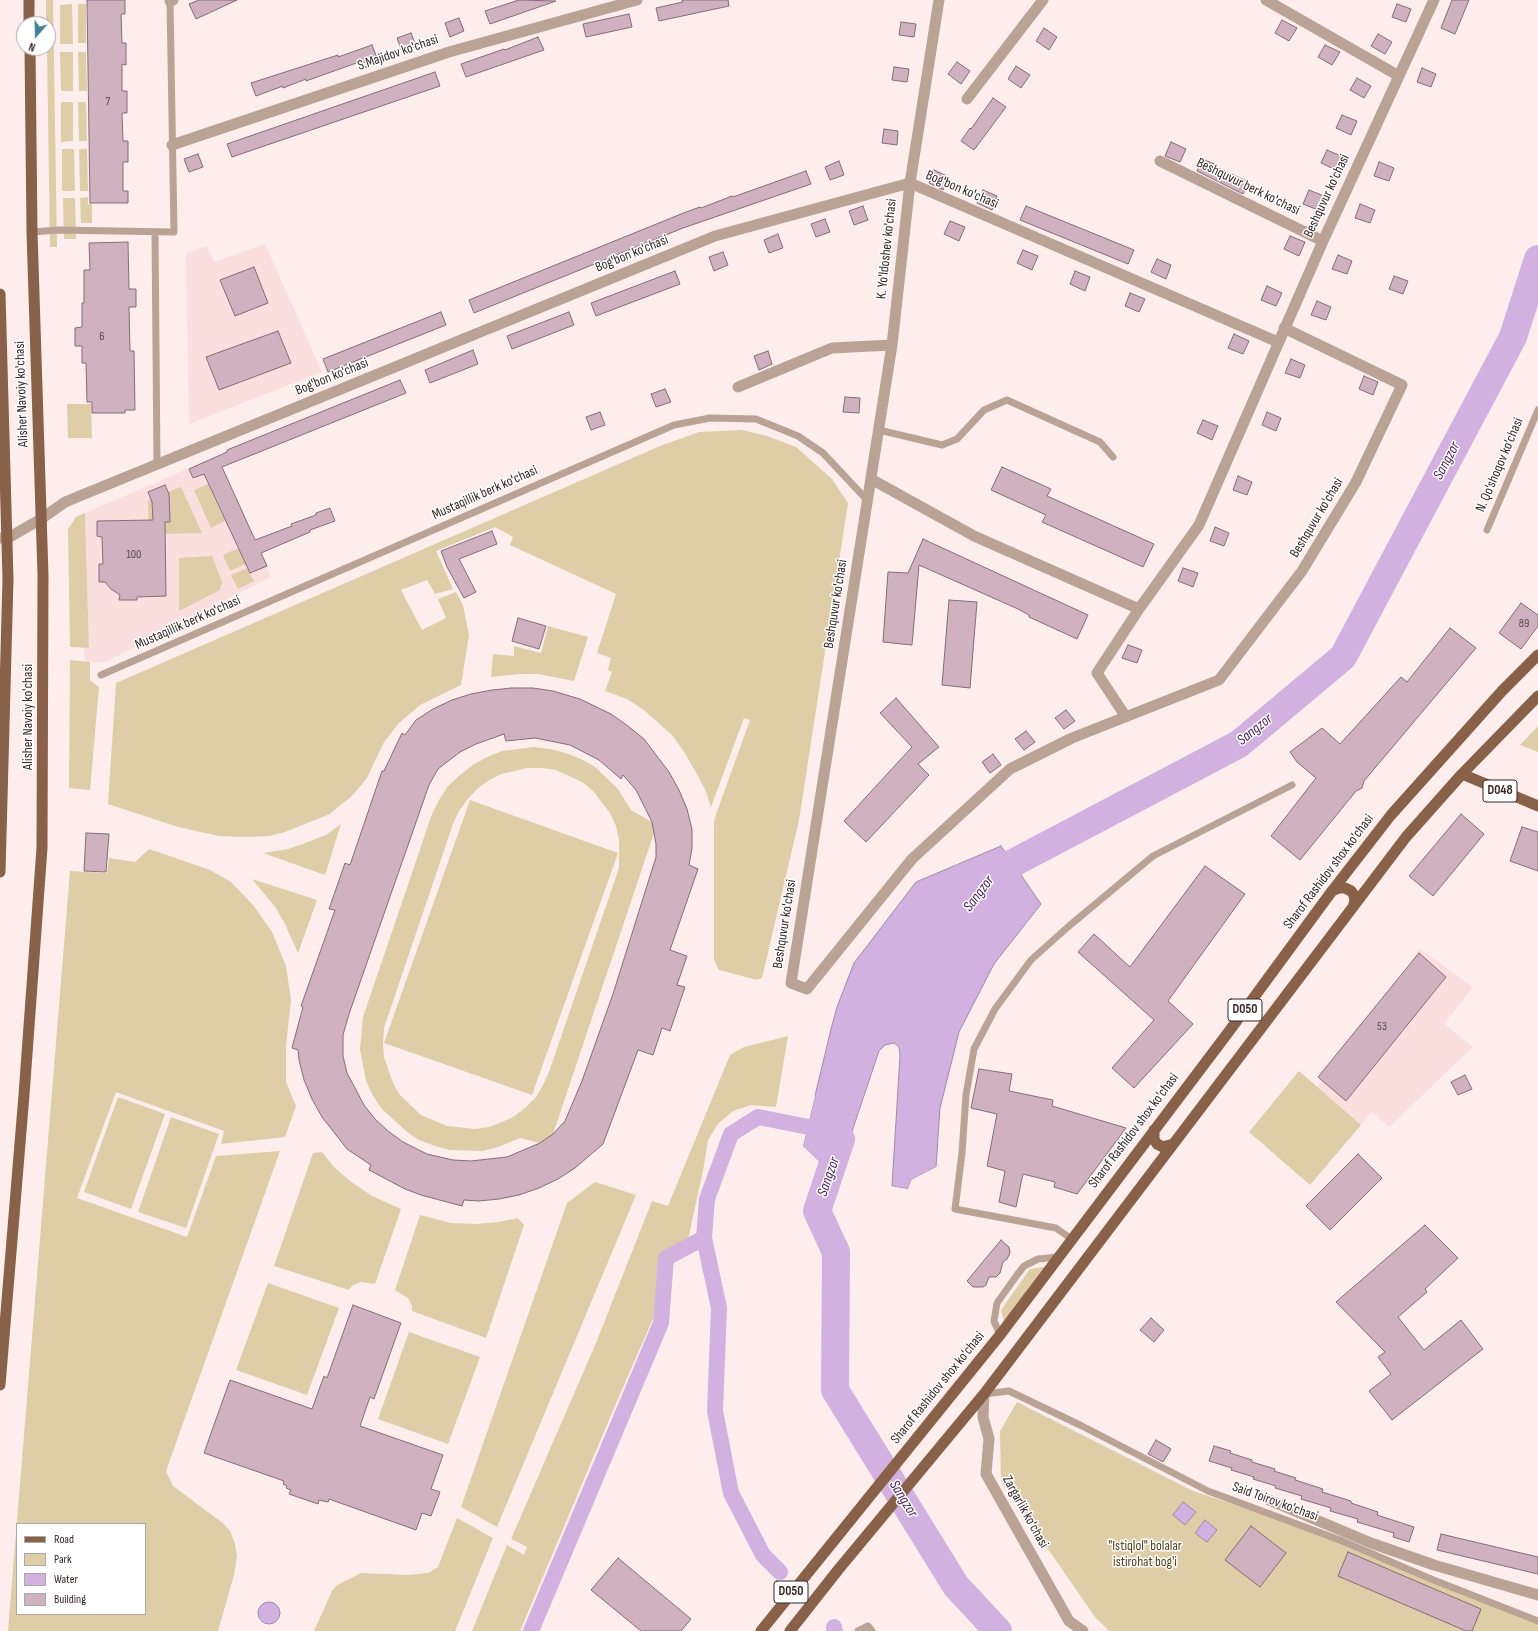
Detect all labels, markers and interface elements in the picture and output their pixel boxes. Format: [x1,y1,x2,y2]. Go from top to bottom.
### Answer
north arrow [16,16,56,56]
street label: S.Majidov ko'chasi [355,31,441,75]
text: N [27,40,37,54]
house number: 7 [106,95,110,109]
street label: Beshquvur ko'chasi [1300,152,1354,240]
street label: Beshquvur berk ko'chasi [1194,155,1302,219]
street label: Bog'bon ko'chasi [923,167,1001,213]
street label: K. Yo'ldoshev ko'chasi [873,198,901,300]
street label: Bog'bon ko'chasi [593,232,671,276]
house number: 6 [99,330,105,344]
street label: Alisher Navoiy ko'chasi [12,341,32,447]
street label: Bog'bon ko'chasi [293,355,371,399]
street label: N. Qo'shoqov ko'chasi [1473,415,1527,515]
water label: Sangzor [1430,439,1464,483]
street label: Mustaqillik berk ko'chasi [430,462,540,524]
street label: Beshquvur ko'chasi [1287,475,1347,561]
house number: 100 [127,548,141,562]
street label: Beshquvur ko'chasi [821,558,851,650]
street label: Mustaqillik berk ko'chasi [133,592,243,654]
house number: 89 [1519,617,1529,631]
street label: Alisher Navoiy ko'chasi [20,664,36,770]
water label: Sangzor [1234,710,1276,750]
road number: D048 [1483,780,1517,802]
street label: Sharof Rashidov shox ko'chasi [1280,811,1378,933]
water label: Sangzor [960,873,998,915]
street label: Beshquvur ko'chasi [770,878,800,970]
road number: D050 [1228,999,1262,1021]
house number: 53 [1377,1020,1387,1034]
street label: Sharof Rashidov shox ko'chasi [1085,1070,1183,1192]
water label: Sangzor [814,1155,844,1199]
street label: Sharof Rashidov shox ko'chasi [888,1328,988,1448]
street label: Zargarlik ko'chasi [998,1473,1052,1551]
water label: Sangzor [885,1477,921,1521]
street label: Said Toirov ko'chasi [1230,1479,1320,1525]
legend [16,1523,146,1615]
text: Road [54,1532,74,1547]
park label: "Istiqlol" bolalar istirohat bog'i [1108,1538,1182,1570]
text: Park [54,1552,72,1567]
text: Water [54,1572,78,1587]
road number: D050 [774,1581,808,1603]
text: Building [54,1592,86,1607]

